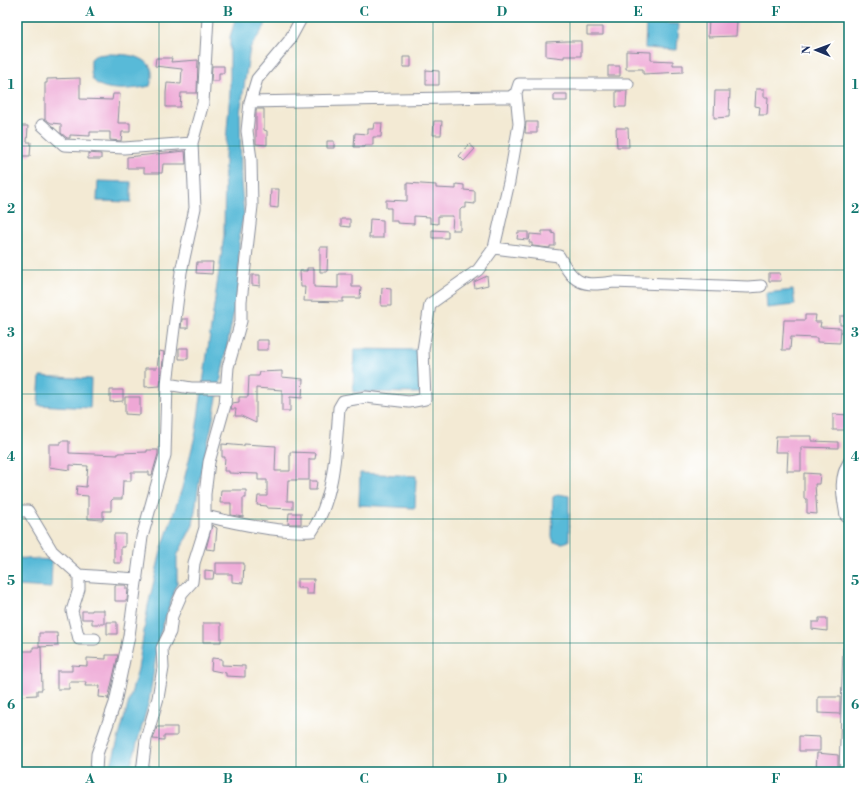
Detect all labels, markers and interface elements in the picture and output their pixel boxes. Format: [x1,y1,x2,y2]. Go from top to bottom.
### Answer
text: A [84,4,95,20]
text: B [223,4,233,20]
text: C [359,4,369,20]
text: D [497,4,507,20]
text: E [633,4,643,20]
text: F [771,4,781,20]
north arrow [796,30,836,70]
text: N [800,45,814,54]
text: 1 [8,77,15,93]
text: 1 [852,77,859,93]
text: 2 [7,201,15,217]
text: 2 [851,201,859,217]
text: 3 [7,325,15,341]
text: 3 [851,325,859,341]
text: 4 [7,449,16,465]
text: 4 [851,449,860,465]
text: 5 [7,573,15,589]
text: 5 [851,573,859,589]
text: 6 [7,697,15,713]
text: 6 [851,697,859,713]
text: A [84,771,95,787]
text: B [223,771,233,787]
text: C [359,771,369,787]
text: D [497,771,507,787]
text: E [633,771,643,787]
text: F [771,771,781,787]

